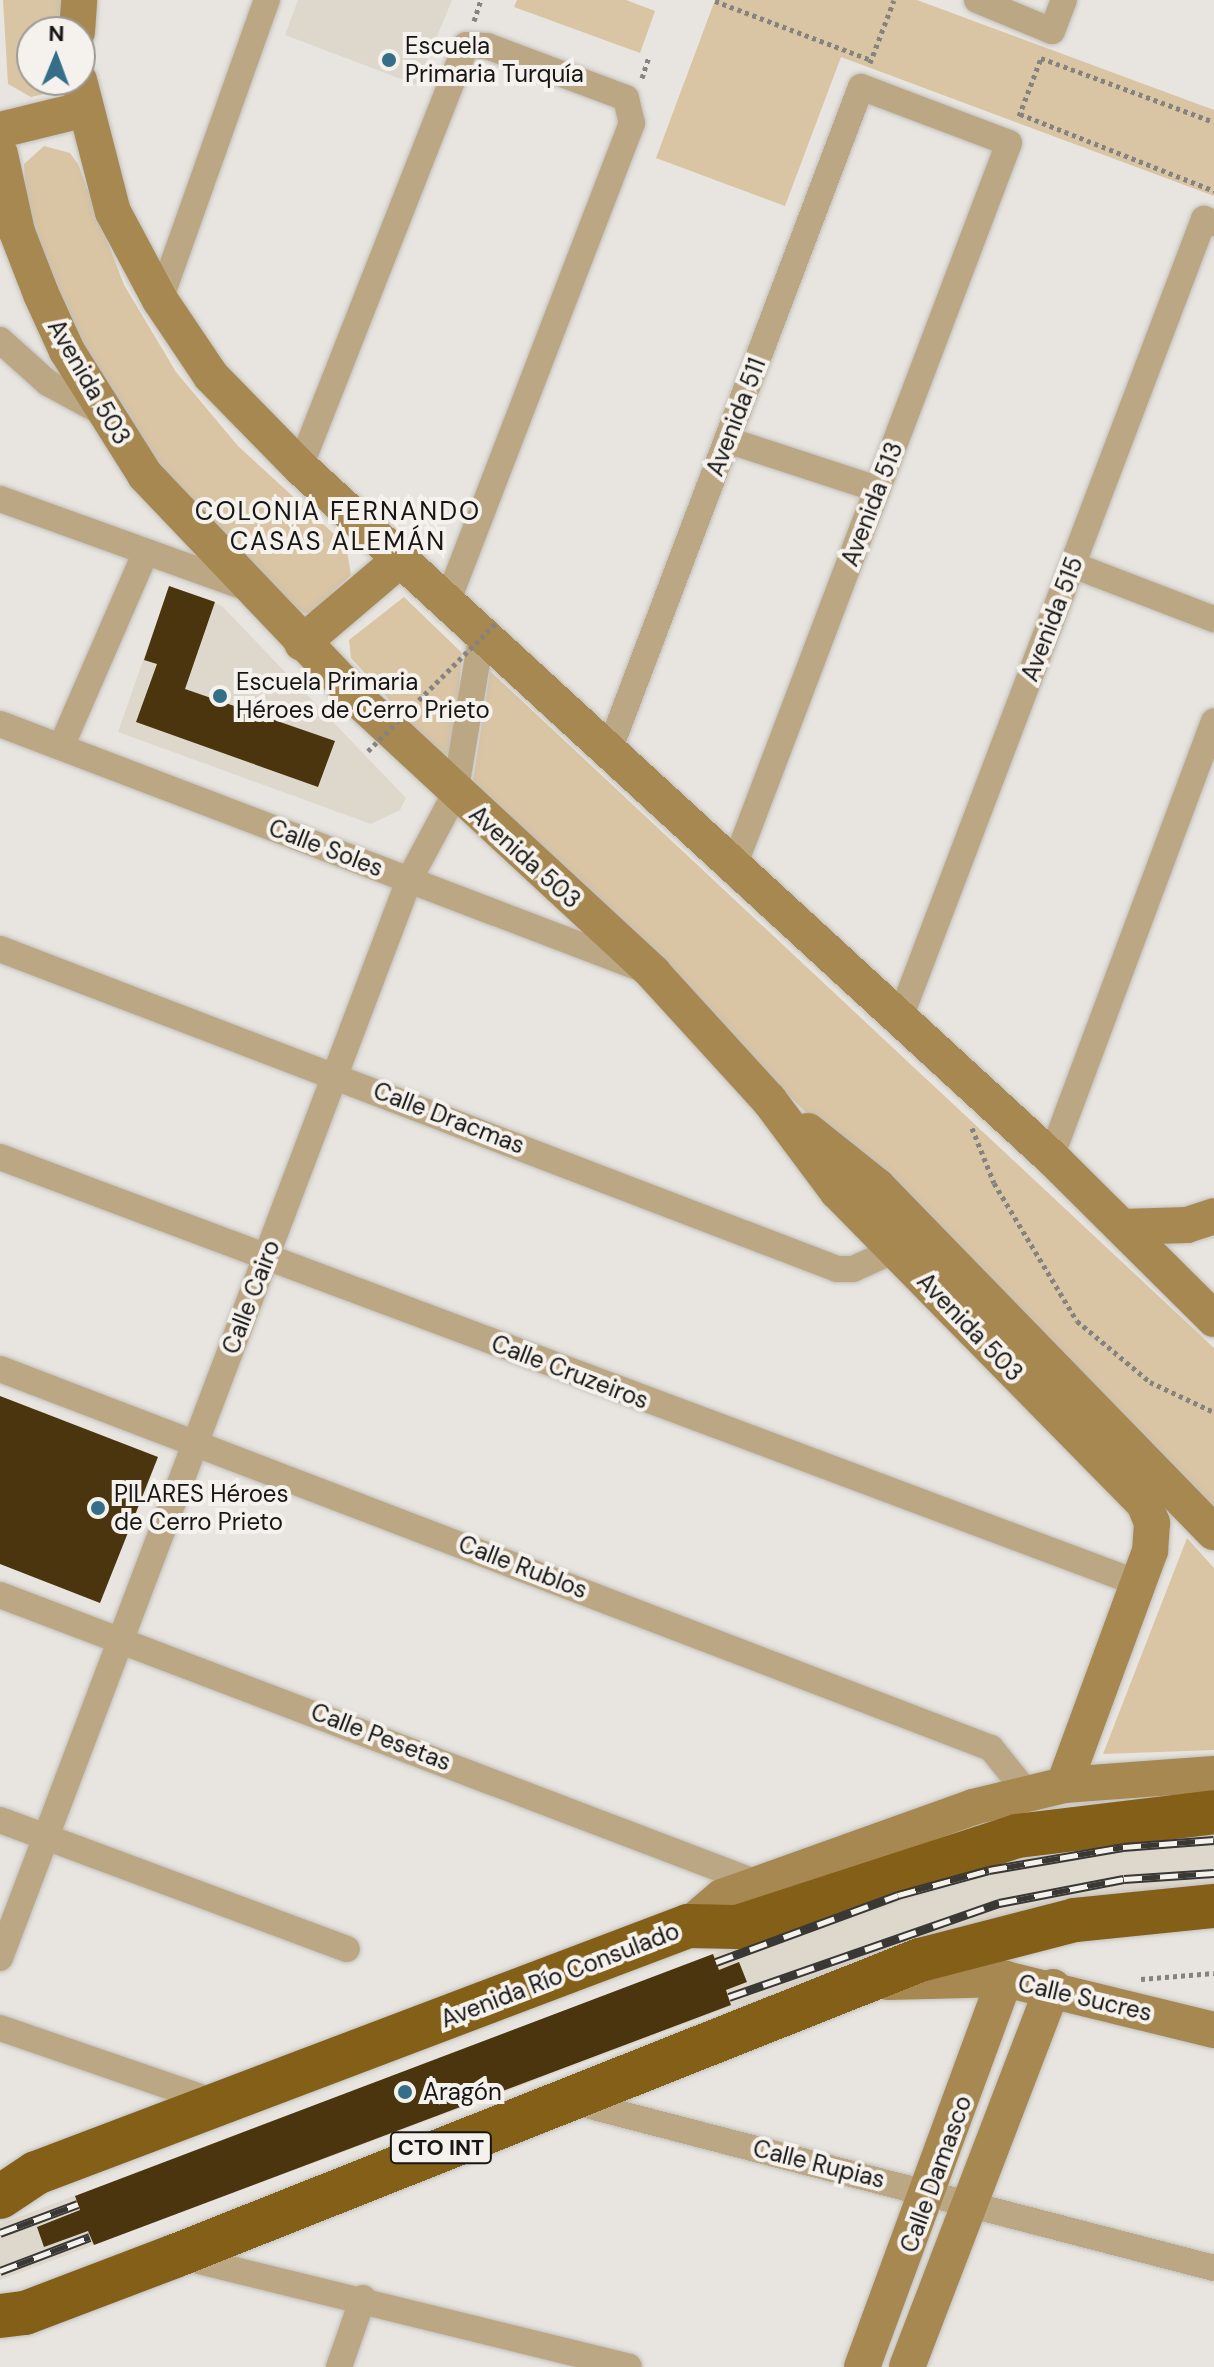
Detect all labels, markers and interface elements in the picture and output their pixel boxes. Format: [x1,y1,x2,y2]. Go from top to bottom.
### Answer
north arrow [16,16,96,96]
text: N [48,19,65,48]
place label: Escuela Primaria Turquía [405,32,584,88]
marker: Escuela Primaria Turquía [380,51,398,69]
street label: Avenida 503 [42,314,136,450]
street label: Avenida 511 [700,354,772,480]
street label: Avenida 513 [835,438,909,570]
district label: COLONIA FERNANDO CASAS ALEMÁN [195,496,481,558]
street label: Avenida 515 [1015,553,1089,685]
place label: Escuela Primaria Héroes de Cerro Prieto [236,668,490,724]
marker: Escuela Primaria Héroes de Cerro Prieto [211,687,229,705]
street label: Avenida 503 [463,800,587,914]
street label: Calle Soles [265,813,387,883]
street label: Calle Dracmas [369,1076,529,1160]
street label: Calle Cairo [216,1236,286,1358]
street label: Avenida 503 [911,1267,1029,1387]
street label: Calle Cruzeiros [487,1329,653,1415]
place label: PILARES Héroes de Cerro Prieto [114,1480,289,1536]
marker: PILARES Héroes de Cerro Prieto [89,1499,107,1517]
street label: Calle Rublos [455,1529,591,1605]
street label: Calle Pesetas [307,1697,455,1777]
street label: Avenida Río Consulado [437,1916,683,2034]
street label: Calle Sucres [1015,1969,1155,2027]
place label: Aragón [423,2078,502,2106]
marker: Aragón [394,2081,416,2103]
street label: Calle Damasco [894,2092,978,2256]
road number: CTO INT [389,2130,493,2166]
street label: Calle Rupias [750,2134,888,2194]

